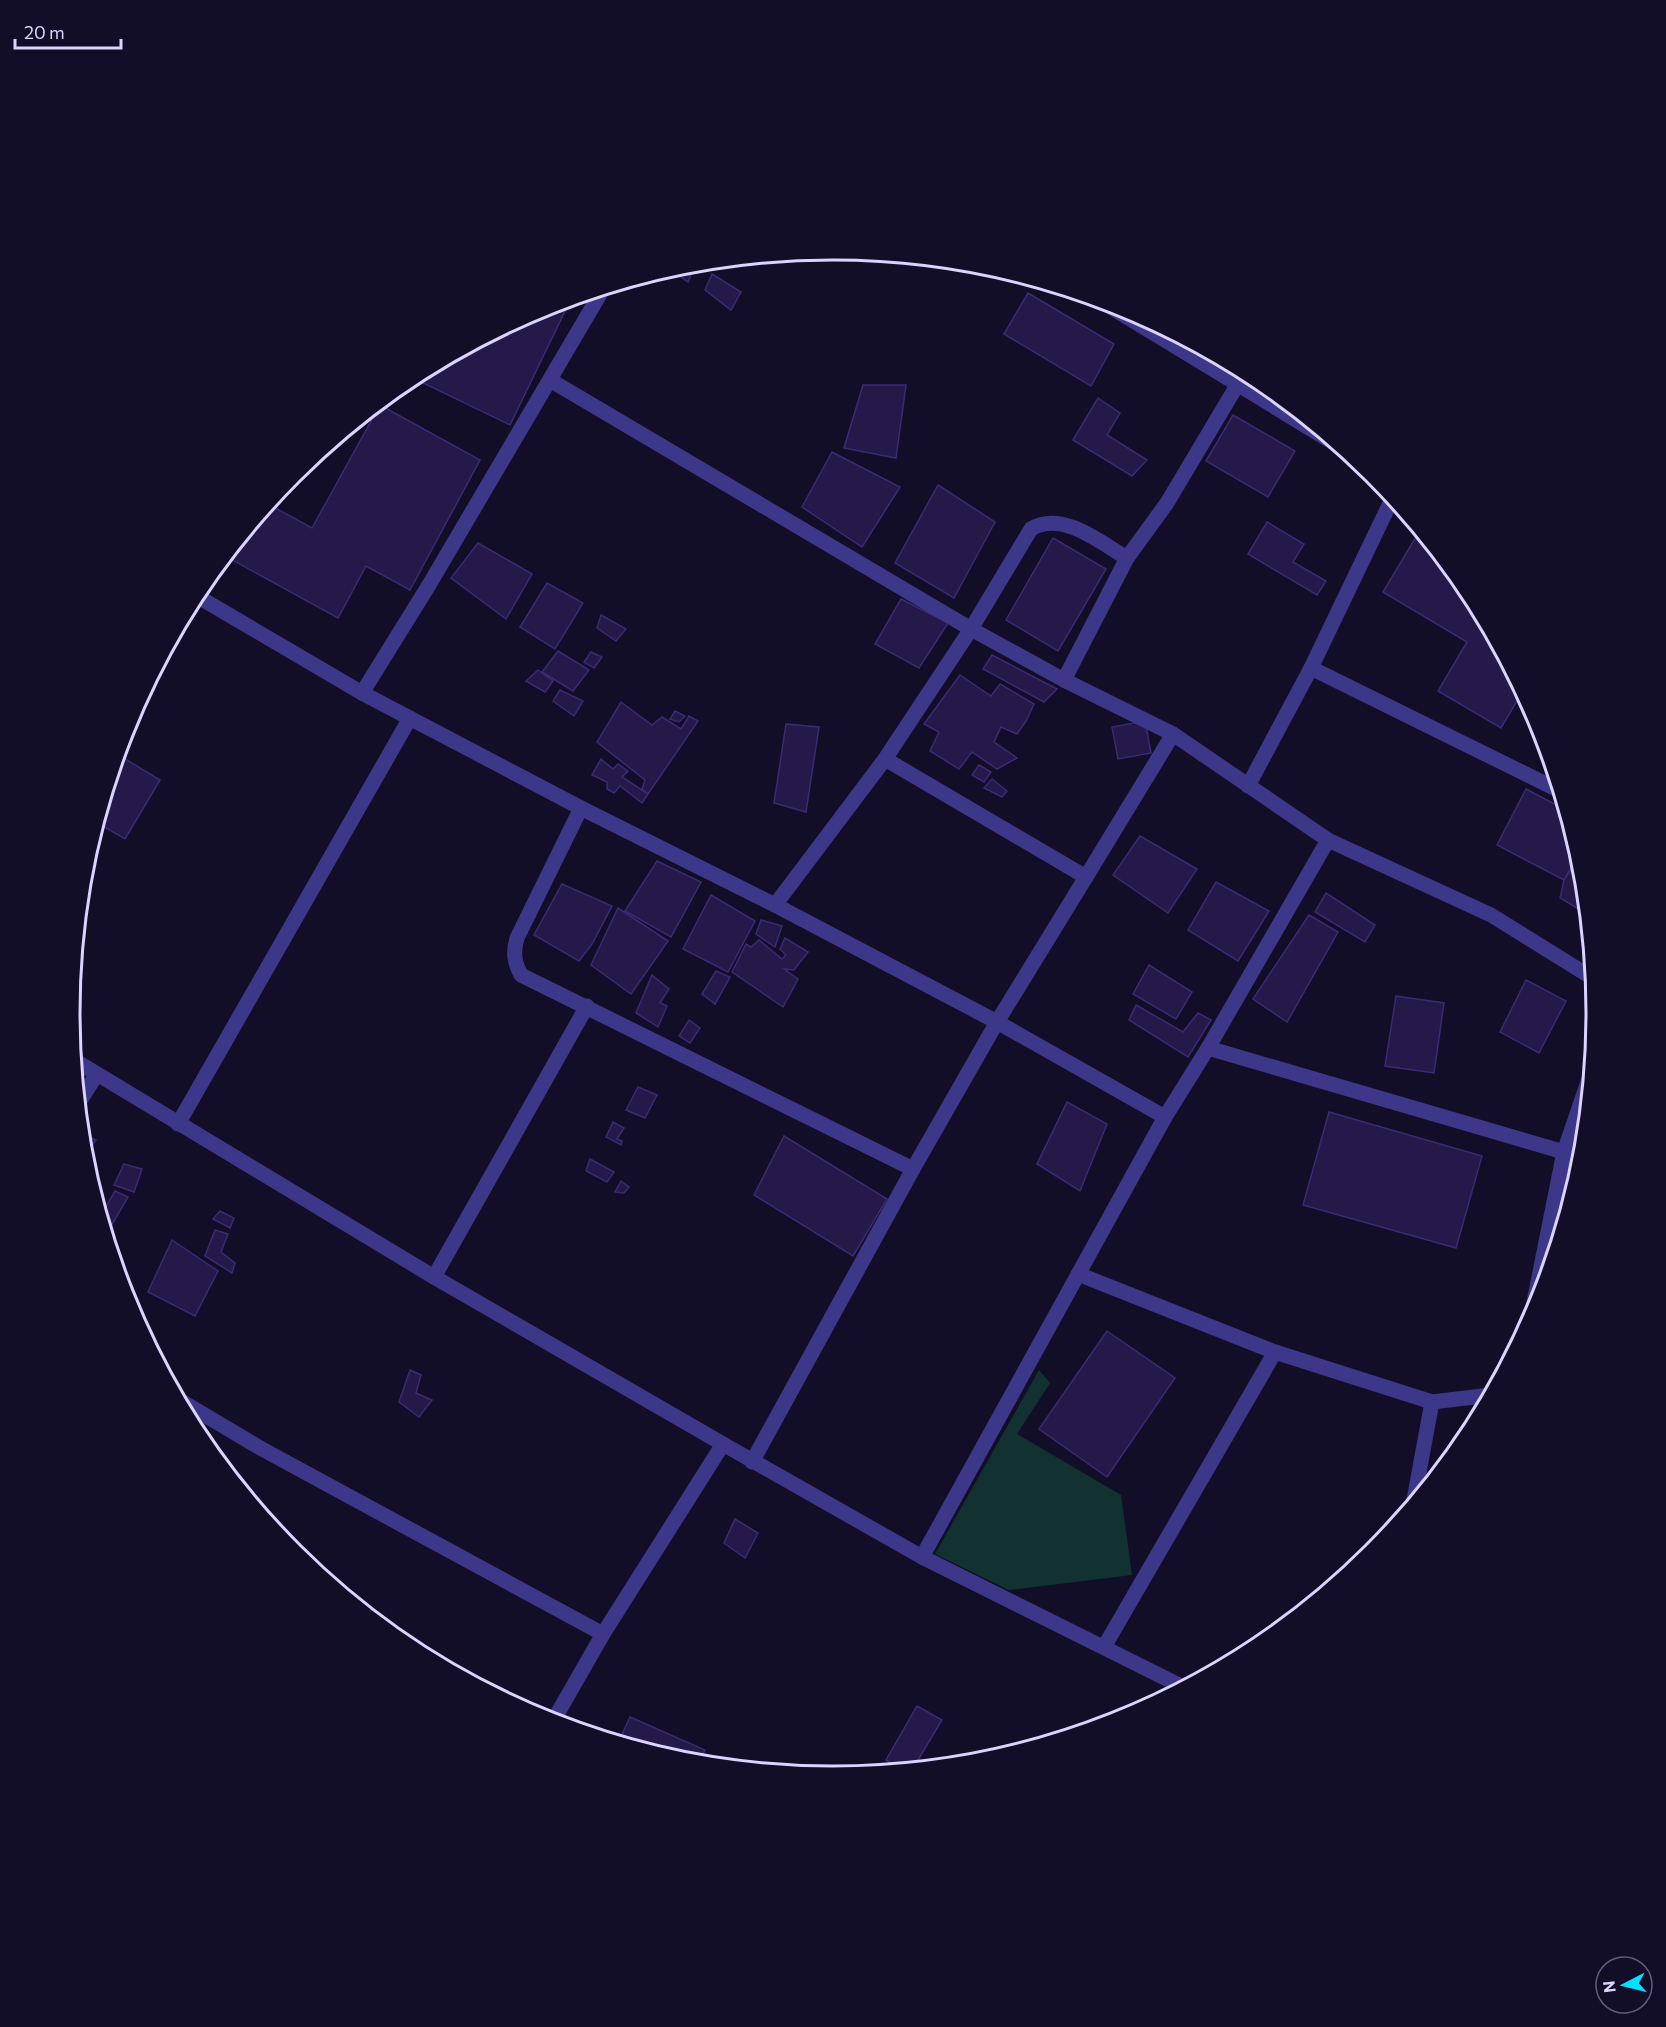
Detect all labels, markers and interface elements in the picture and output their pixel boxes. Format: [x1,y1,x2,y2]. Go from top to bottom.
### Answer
scale bar [15,12,122,50]
text: 20 m [24,21,65,43]
north arrow [1594,1955,1654,2015]
text: N [1598,1980,1619,1994]

